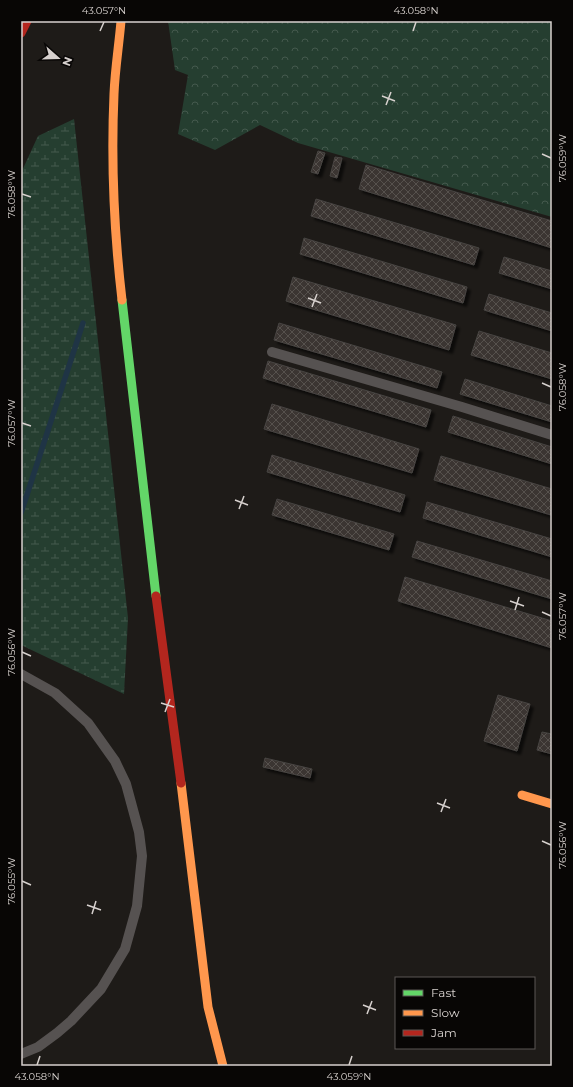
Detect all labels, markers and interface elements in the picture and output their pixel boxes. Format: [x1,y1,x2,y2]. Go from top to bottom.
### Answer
text: 43.057°N [82,4,126,17]
text: 43.058°N [393,4,439,17]
north arrow [38,38,78,78]
text: N [59,55,75,68]
text: 76.059°W [556,134,569,182]
text: 76.058°W [5,170,18,218]
text: 76.058°W [556,363,569,411]
text: 76.057°W [5,399,18,447]
text: 76.057°W [556,592,569,640]
text: 76.056°W [5,628,18,676]
text: 76.056°W [556,821,569,869]
text: 76.055°W [5,857,18,905]
legend [395,977,535,1049]
text: Fast [431,985,456,1000]
text: Slow [431,1005,460,1020]
text: Jam [430,1025,457,1040]
text: 43.058°N [14,1070,60,1083]
text: 43.059°N [327,1070,371,1083]

